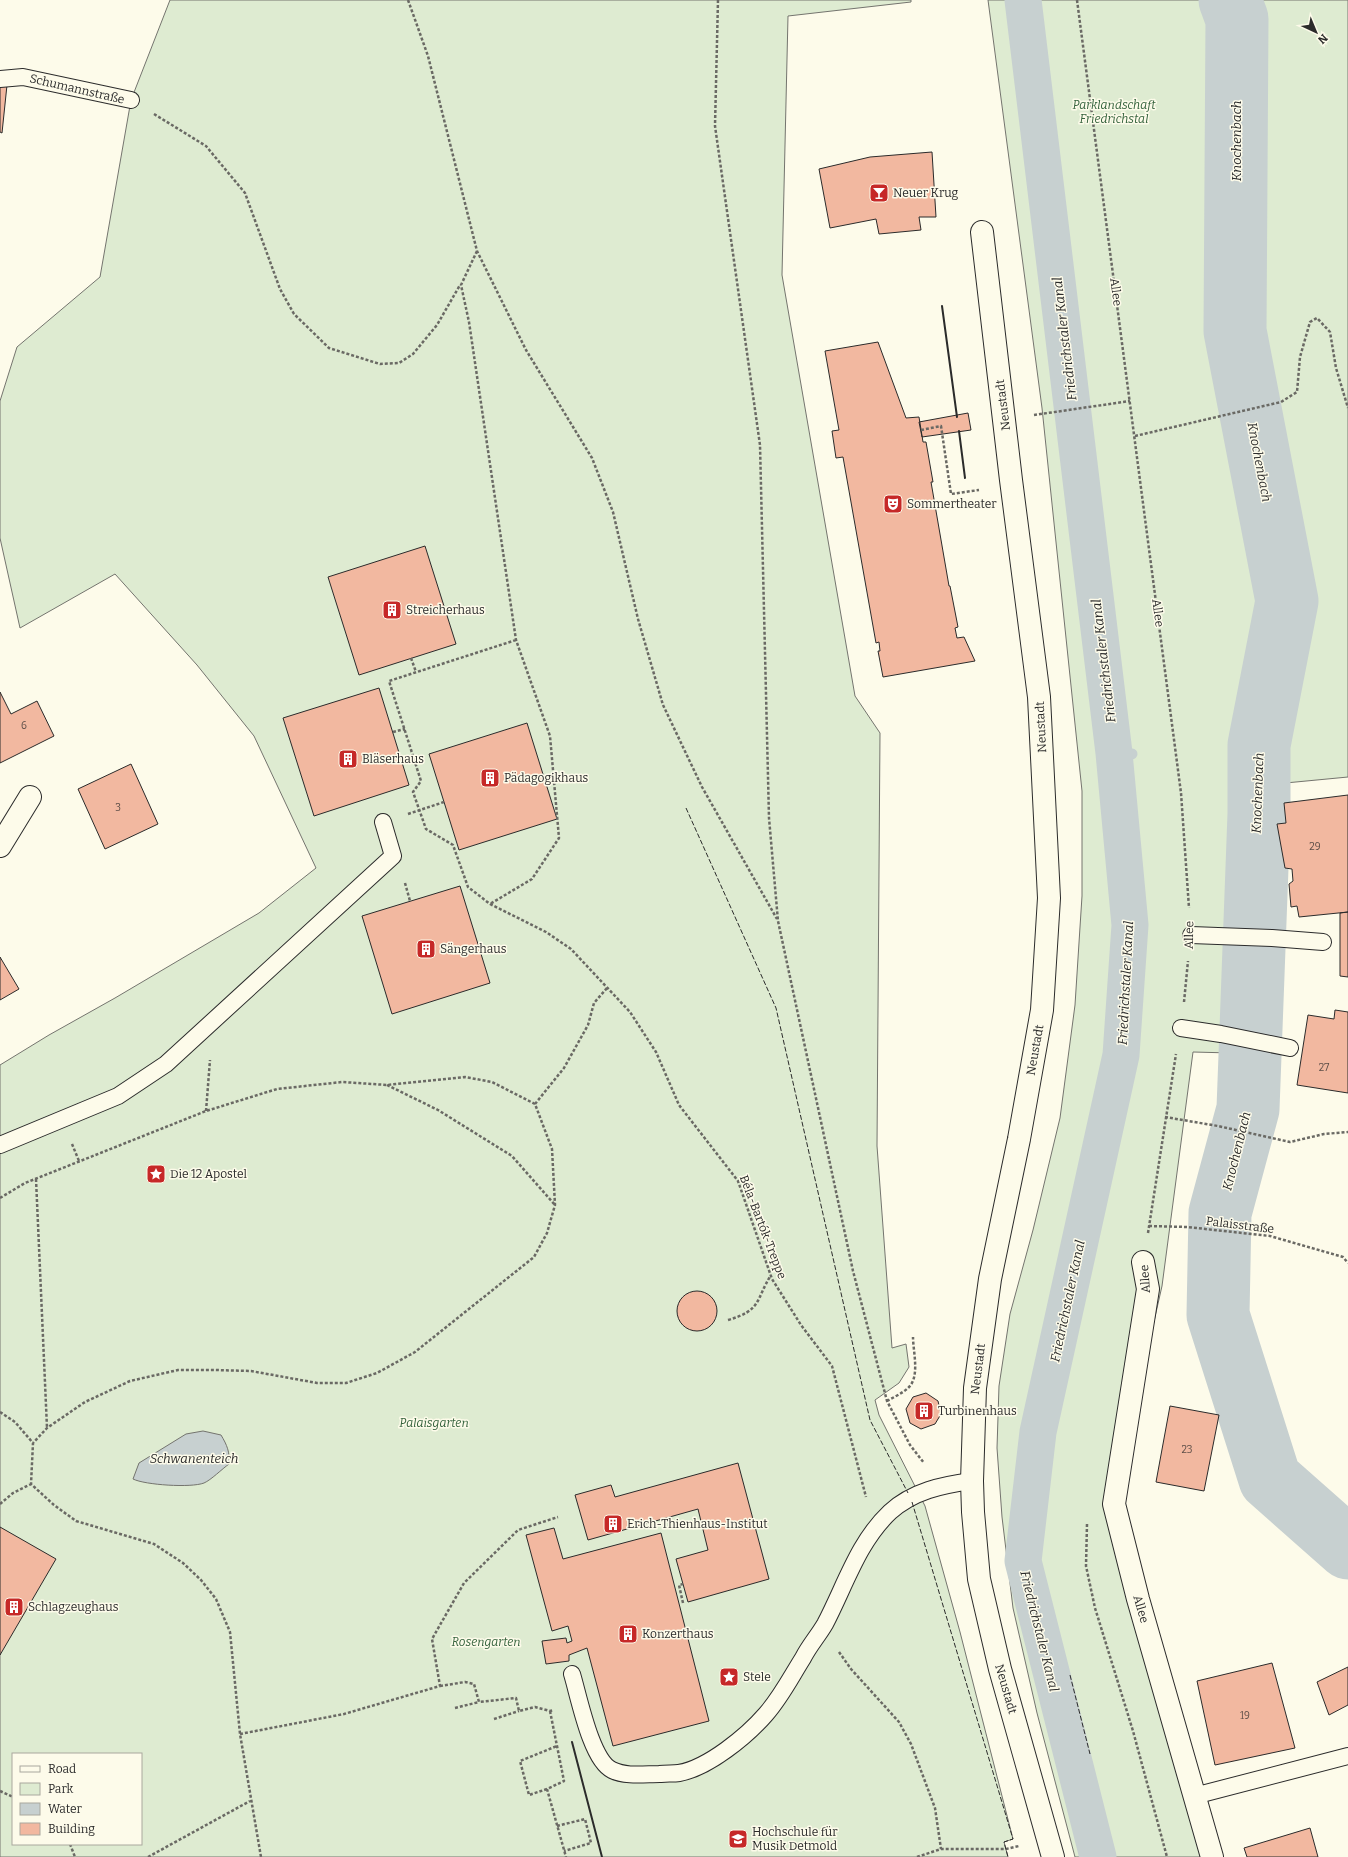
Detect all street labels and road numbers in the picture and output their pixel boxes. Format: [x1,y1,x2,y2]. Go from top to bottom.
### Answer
street label: Schumannstraße [28,71,126,107]
street label: Allee [1107,277,1125,307]
street label: Neustadt [993,378,1013,431]
street label: Allee [1149,598,1167,628]
street label: Neustadt [1033,700,1049,753]
street label: Allee [1182,921,1196,949]
street label: Neustadt [1024,1023,1046,1076]
street label: Béla-Bartók-Treppe [737,1173,789,1281]
street label: Palaisstraße [1205,1214,1275,1236]
street label: Allee [1137,1264,1153,1294]
street label: Neustadt [968,1342,988,1395]
street label: Allee [1130,1593,1152,1625]
street label: Neustadt [992,1662,1020,1716]

